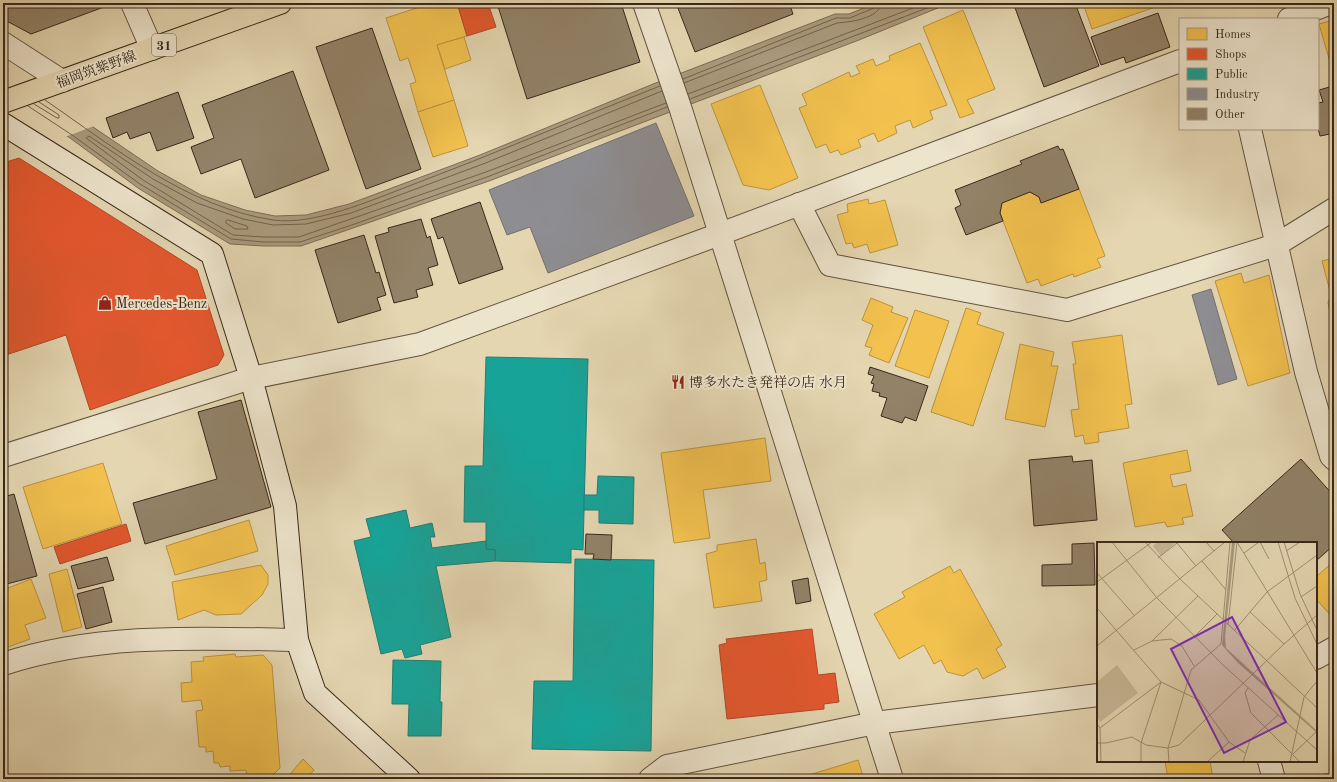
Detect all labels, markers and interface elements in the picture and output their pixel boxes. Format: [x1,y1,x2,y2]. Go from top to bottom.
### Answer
legend [1179,18,1319,130]
text: Homes [1215,29,1251,41]
road number: 31 [152,34,176,56]
street label: 福岡筑紫野線 [54,48,138,91]
text: Shops [1215,49,1246,61]
text: Public [1215,69,1247,81]
text: Industry [1215,89,1260,101]
text: Other [1215,109,1245,121]
shop icon: Mercedes-Benz [97,295,113,311]
place label: Mercedes-Benz [116,297,207,311]
restaurant icon: 博多水たき発祥の店 水月 [670,374,686,390]
place label: 博多水たき発祥の店 水月 [689,375,847,390]
inset map [1097,542,1317,762]

